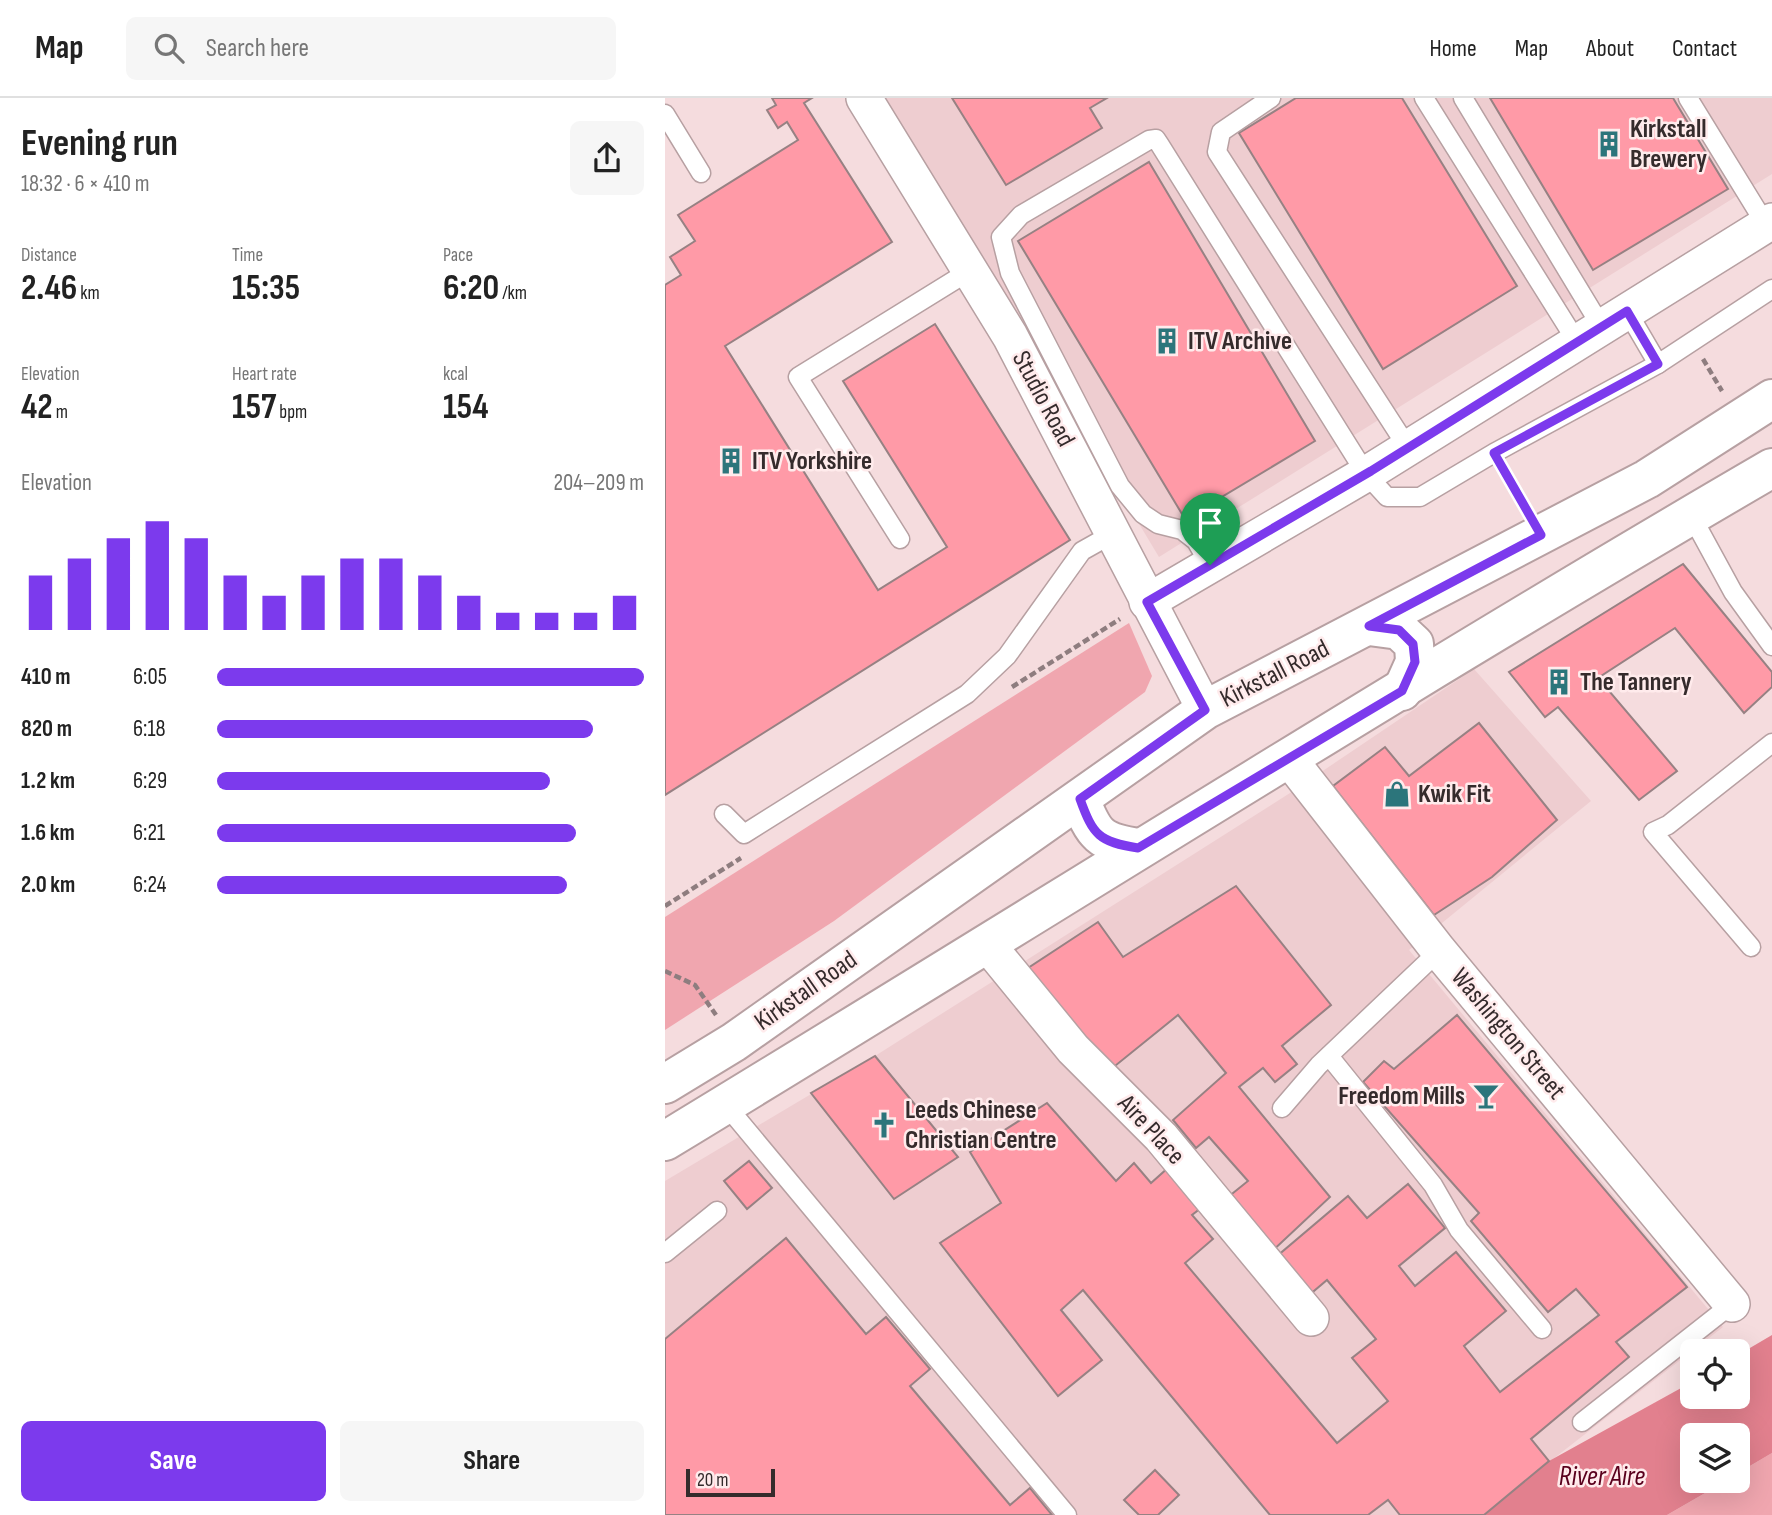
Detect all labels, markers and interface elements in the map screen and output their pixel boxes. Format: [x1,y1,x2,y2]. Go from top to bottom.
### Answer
search box [126,17,616,80]
text: Map [35,28,84,68]
icon: search [150,29,188,67]
text: Search here [206,33,309,64]
text: Home [1429,34,1477,63]
text: Map [1515,34,1548,63]
text: About [1586,34,1634,63]
text: Contact [1672,34,1737,63]
place label: Kirkstall Brewery [1630,114,1707,175]
text: Evening run [21,121,178,166]
button: share [570,121,644,195]
building icon: Kirkstall Brewery [1594,129,1624,159]
text: 18:32 · 6 × 410 m [21,170,150,198]
text: Distance [21,244,77,267]
text: Time [232,244,263,267]
text: Pace [443,244,473,267]
text: 2.46 [21,267,77,310]
text: 15:35 [232,267,300,310]
text: 6:20 [443,267,499,310]
text: km [77,282,100,305]
text: /km [499,282,527,305]
building icon: ITV Archive [1152,326,1182,356]
place label: ITV Archive [1188,326,1292,357]
street label: Studio Road [1005,346,1081,452]
text: Elevation [21,363,80,386]
text: Heart rate [232,363,297,386]
text: kcal [443,363,468,386]
text: 42 [21,386,53,429]
text: 157 [232,386,276,429]
text: 154 [443,386,488,429]
text: m [53,401,68,424]
text: bpm [276,401,307,424]
building icon: ITV Yorkshire [716,446,746,476]
place label: ITV Yorkshire [752,446,872,477]
text: Elevation [21,469,92,497]
text: 204–209 m [553,469,644,497]
pin [1180,493,1240,565]
icon: arrive [1191,504,1229,542]
street label: Kirkstall Road [1215,633,1335,715]
text: 410 m [21,663,71,691]
text: 6:05 [133,663,167,691]
building icon: The Tannery [1544,667,1574,697]
place label: The Tannery [1580,667,1692,698]
text: 820 m [21,715,72,743]
text: 6:18 [133,715,166,743]
text: 1.2 km [21,767,75,795]
text: 6:29 [133,767,167,795]
shop icon: Kwik Fit [1382,779,1412,809]
place label: Kwik Fit [1418,779,1491,810]
text: 1.6 km [21,819,75,847]
text: 6:21 [133,819,165,847]
text: 2.0 km [21,871,75,899]
text: 6:24 [133,871,166,899]
street label: Kirkstall Road [749,944,863,1038]
street label: Washington Street [1444,962,1572,1106]
place label: Freedom Mills [1338,1081,1465,1112]
bar icon: Freedom Mills [1471,1081,1501,1111]
street label: Aire Place [1110,1088,1191,1171]
place label: Leeds Chinese Christian Centre [905,1095,1057,1156]
church icon: Leeds Chinese Christian Centre [869,1110,899,1140]
map controls [1680,1339,1750,1493]
button: locate [1680,1339,1750,1409]
button: Save [21,1421,326,1501]
button: Share [340,1421,644,1501]
button: layers [1680,1423,1750,1493]
water label: River Aire [1559,1460,1645,1493]
scale bar [686,1466,775,1498]
text: 20 m [697,1469,729,1492]

